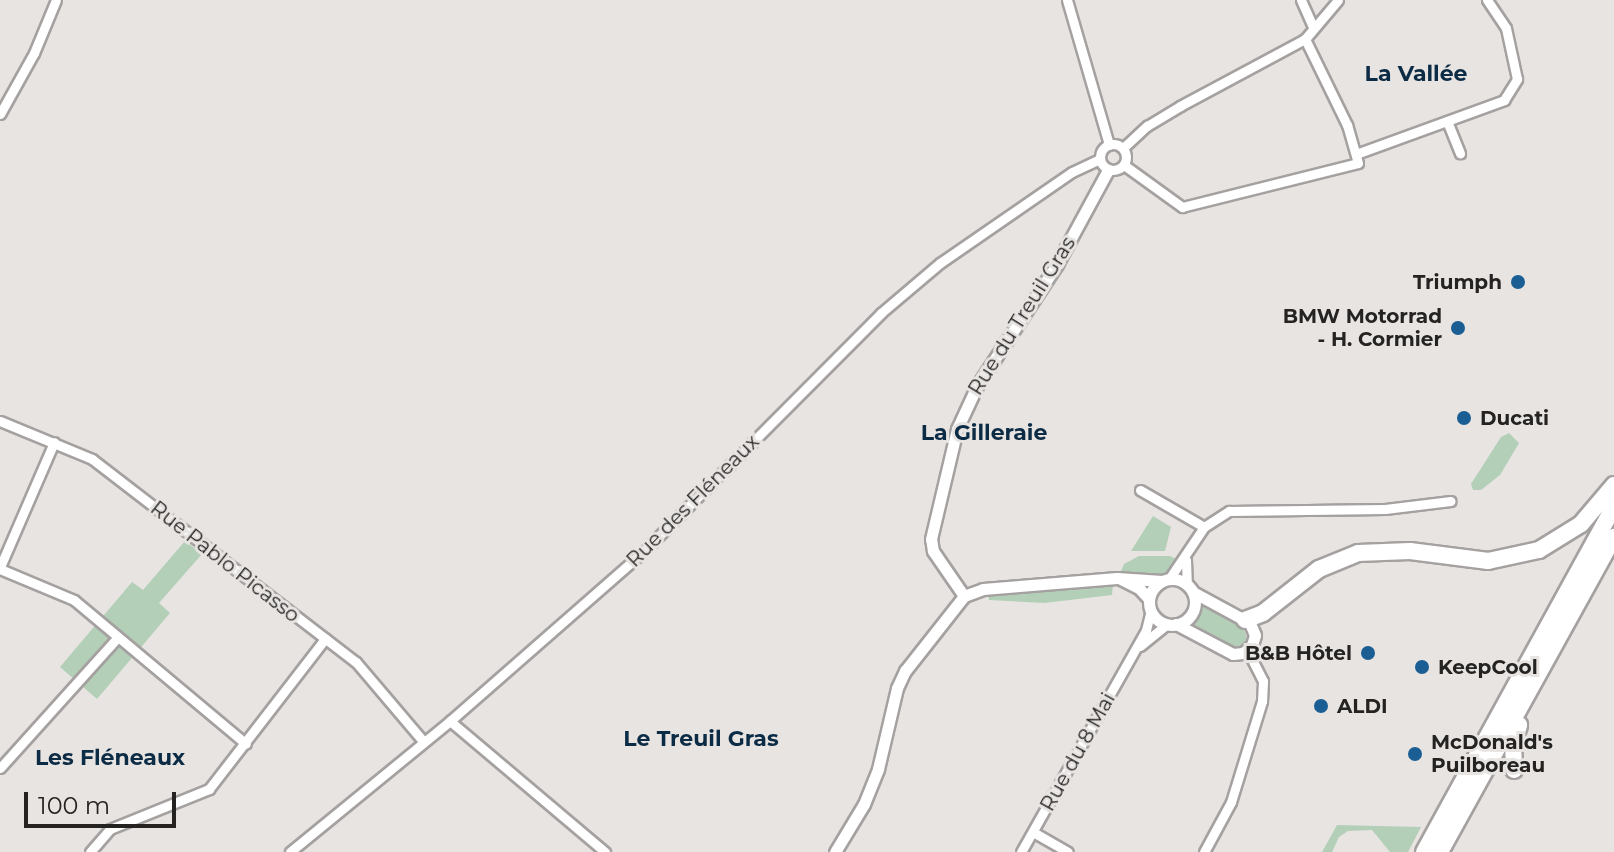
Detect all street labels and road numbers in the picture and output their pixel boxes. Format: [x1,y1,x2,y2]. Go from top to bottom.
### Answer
street label: Rue du Treuil Gras [964,232,1080,400]
street label: Rue des Fléneaux [622,430,764,572]
street label: Rue Pablo Picasso [146,496,304,628]
street label: Rue du 8 Mai [1036,689,1120,815]

